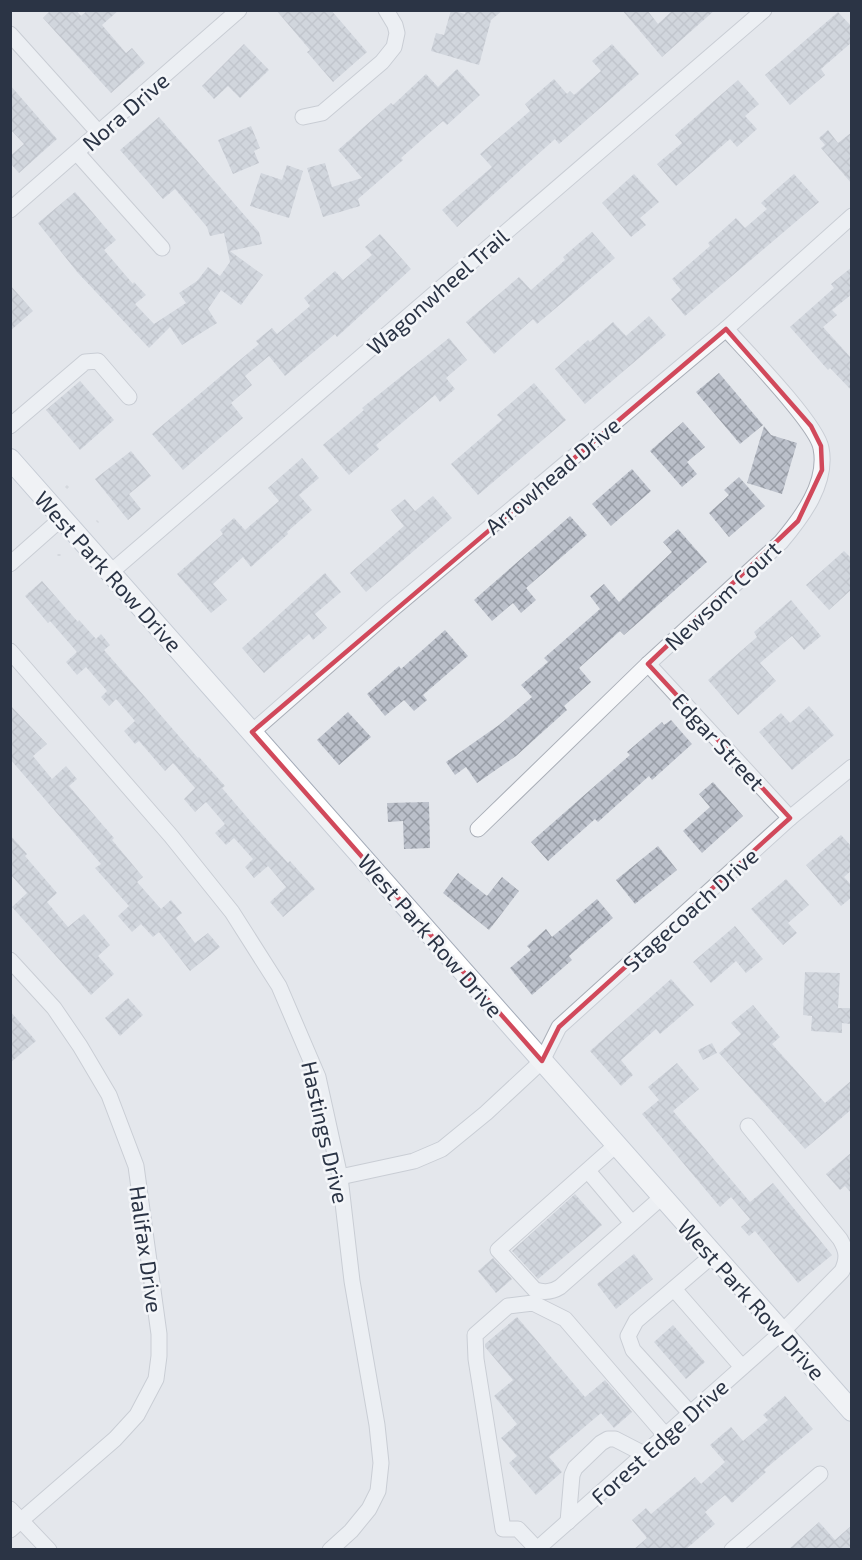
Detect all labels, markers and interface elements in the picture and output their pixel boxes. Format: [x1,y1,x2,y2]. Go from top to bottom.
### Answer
street label: Nora Drive [76,66,174,156]
street label: Wagonwheel Trail [361,222,513,359]
street label: Arrowhead Drive [479,411,625,539]
street label: West Park Row Drive [30,485,188,657]
street label: Newsom Court [659,535,785,655]
street label: Edgar Street [667,687,771,795]
street label: Stagecoach Drive [617,842,763,976]
street label: West Park Row Drive [353,848,509,1022]
street label: Hastings Drive [297,1058,355,1206]
street label: Halifax Drive [125,1184,169,1314]
street label: West Park Row Drive [673,1213,831,1385]
street label: Forest Edge Drive [585,1373,733,1509]

